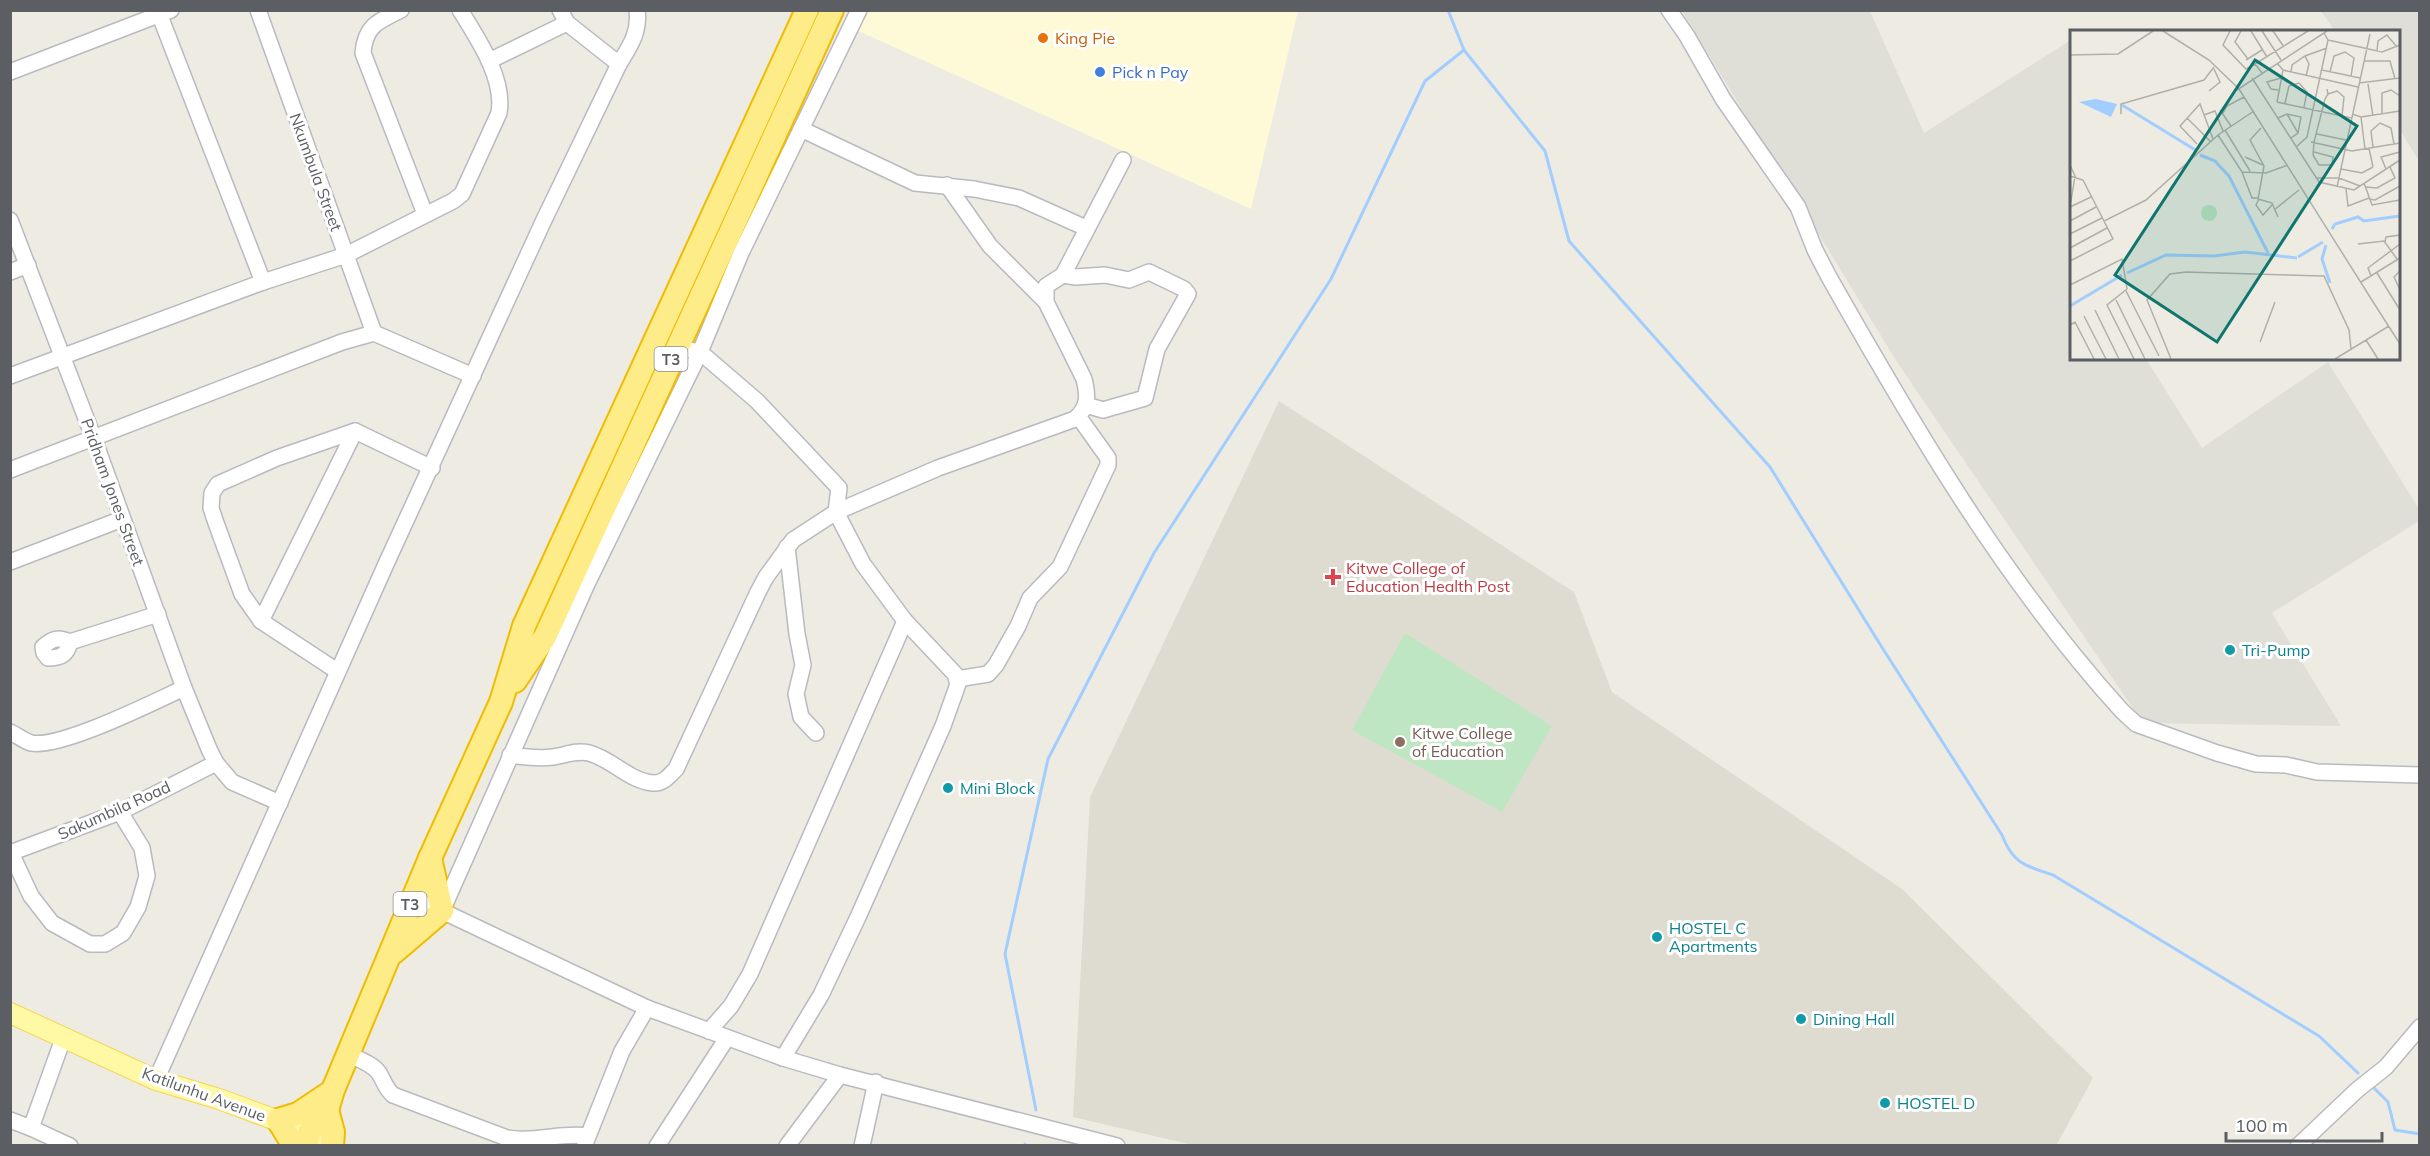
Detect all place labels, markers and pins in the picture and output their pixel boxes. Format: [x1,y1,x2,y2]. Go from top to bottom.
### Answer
place label: King Pie [1055,28,1115,48]
marker: King Pie [1036,31,1050,45]
place label: Pick n Pay [1112,62,1189,82]
marker: Pick n Pay [1093,65,1107,79]
place label: Kitwe College of Education Health Post [1346,558,1510,596]
marker: Kitwe College of Education Health Post [1324,568,1342,586]
place label: Tri-Pump [2242,640,2310,660]
marker: Tri-Pump [2223,643,2237,657]
place label: Kitwe College of Education [1412,723,1513,761]
marker: Kitwe College of Education [1393,735,1407,749]
place label: Mini Block [960,778,1036,798]
marker: Mini Block [941,781,955,795]
place label: HOSTEL C Apartments [1669,918,1758,956]
marker: HOSTEL C Apartments [1650,930,1664,944]
place label: Dining Hall [1813,1009,1895,1029]
marker: Dining Hall [1794,1012,1808,1026]
place label: HOSTEL D [1897,1093,1975,1113]
marker: HOSTEL D [1878,1096,1892,1110]

